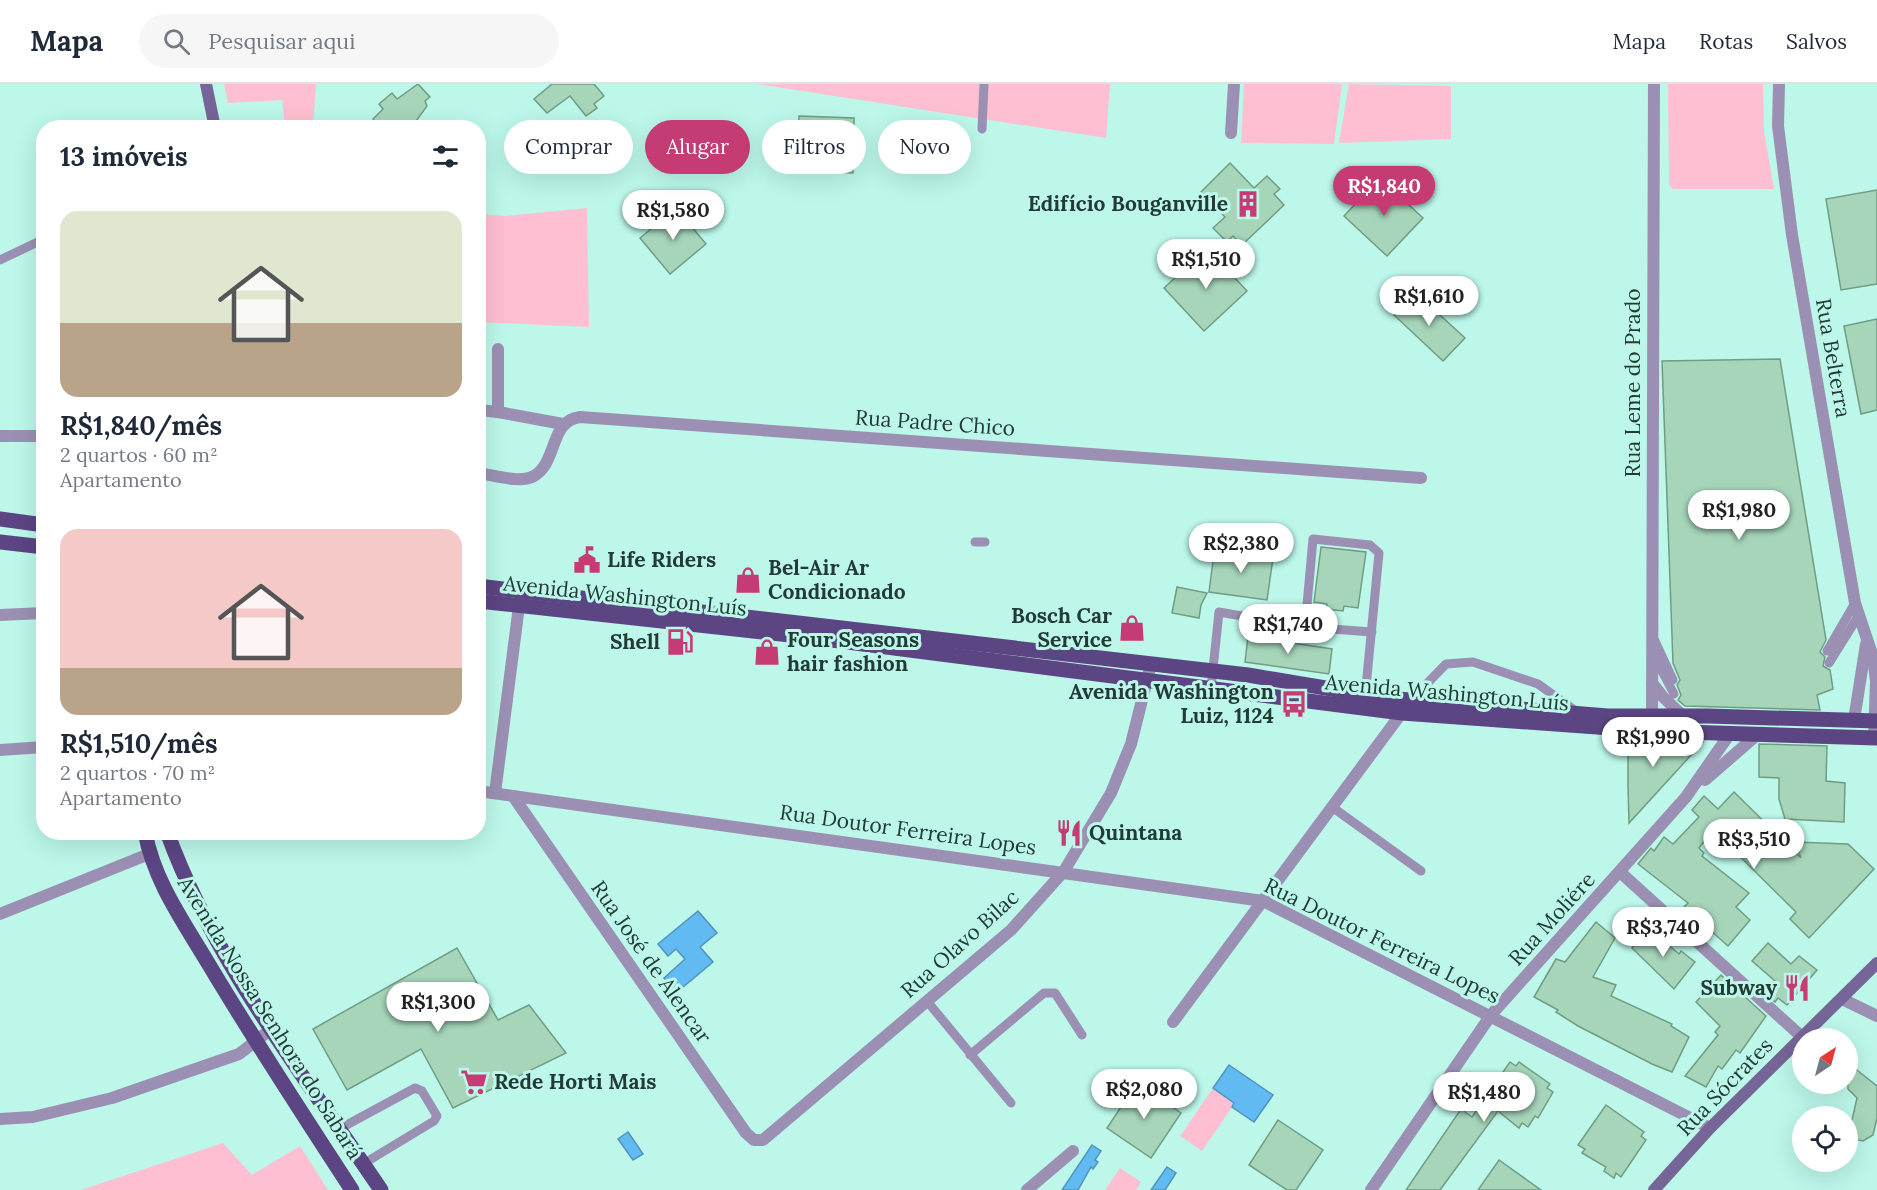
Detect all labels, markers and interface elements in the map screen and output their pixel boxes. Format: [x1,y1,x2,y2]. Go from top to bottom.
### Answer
search box [139,14,559,68]
text: Mapa [30,23,103,59]
icon: search [160,25,193,58]
text: Pesquisar aqui [208,27,355,55]
text: Mapa [1613,28,1666,55]
text: Rotas [1699,28,1753,55]
text: Salvos [1786,28,1847,55]
chip: Comprar [504,120,633,174]
chip: Alugar [645,120,750,174]
chip: Filtros [762,120,866,174]
chip: Novo [878,120,971,174]
text: 13 imóveis [60,140,188,173]
icon: filters [429,140,462,173]
pin: R$1,840 [1329,166,1439,217]
text: R$1,840 [1347,173,1421,198]
building icon: Edifício Bouganville [1233,189,1263,219]
pin: R$1,580 [618,190,728,241]
place label: Edifício Bouganville [1028,190,1228,217]
text: R$1,580 [636,197,710,222]
pin: R$1,510 [1151,239,1261,290]
text: R$1,510 [1171,246,1241,271]
icon: home [207,250,315,358]
pin: R$1,610 [1374,276,1484,327]
text: R$1,610 [1394,283,1464,308]
street label: Rua Leme do Prado [1619,289,1646,478]
street label: Rua Belterra [1810,296,1857,420]
street label: Rua Padre Chico [854,403,1016,442]
text: R$1,840/mês [60,409,222,442]
text: 2 quartos · 60 m² [60,442,218,467]
text: Apartamento [60,467,182,492]
pin: R$1,980 [1684,490,1794,541]
text: R$1,980 [1702,497,1776,522]
pin: R$2,380 [1186,523,1296,574]
text: R$2,380 [1203,530,1279,555]
public building icon: Life Riders [572,545,602,575]
place label: Life Riders [607,546,716,573]
place label: Bel-Air Ar Condicionado [768,554,906,605]
shop icon: Bel-Air Ar Condicionado [733,565,763,595]
icon: home [207,568,315,676]
street label: Avenida Washington Luís [501,569,748,622]
place label: Bosch Car Service [1011,602,1112,653]
pin: R$1,740 [1233,604,1343,655]
text: R$1,740 [1253,611,1323,636]
shop icon: Bosch Car Service [1117,613,1147,643]
place label: Four Seasons hair fashion [787,626,919,677]
fuel station icon: Shell [665,627,695,657]
place label: Shell [610,628,660,655]
shop icon: Four Seasons hair fashion [752,637,782,667]
street label: Avenida Washington Luís [1323,668,1570,717]
place label: Avenida Washington Luiz, 1124 [1069,678,1274,729]
bus stop icon: Avenida Washington Luiz, 1124 [1279,689,1309,719]
pin: R$1,990 [1598,717,1708,768]
text: R$1,990 [1616,724,1690,749]
text: R$1,510/mês [60,727,218,760]
text: 2 quartos · 70 m² [60,760,215,785]
text: Apartamento [60,785,182,810]
street label: Rua Doutor Ferreira Lopes [778,798,1038,861]
restaurant icon: Quintana [1054,818,1084,848]
place label: Quintana [1089,819,1182,846]
pin: R$3,510 [1699,819,1809,870]
text: R$3,510 [1717,826,1791,851]
street label: Rua Moliére [1503,866,1601,971]
street label: Avenida Nossa Senhora do Sabará [171,871,369,1164]
street label: Rua Doutor Ferreira Lopes [1260,872,1504,1009]
street label: Rua José de Alencar [585,875,718,1048]
street label: Rua Olavo Bilac [895,883,1024,1004]
pin: R$3,740 [1608,907,1718,958]
text: R$3,740 [1626,914,1700,939]
restaurant icon: Subway [1782,973,1812,1003]
place label: Subway [1700,974,1777,1001]
pin: R$1,300 [383,982,493,1033]
text: R$1,300 [400,989,476,1014]
north arrow [1792,1028,1858,1094]
map controls [1792,1028,1858,1172]
street label: Rua Sócrates [1671,1032,1778,1141]
supermarket icon: Rede Horti Mais [459,1067,489,1097]
place label: Rede Horti Mais [494,1068,656,1095]
pin: R$2,080 [1089,1069,1199,1120]
pin: R$1,480 [1429,1072,1539,1123]
text: R$2,080 [1105,1076,1183,1101]
text: R$1,480 [1447,1079,1521,1104]
button: locate [1792,1106,1858,1172]

